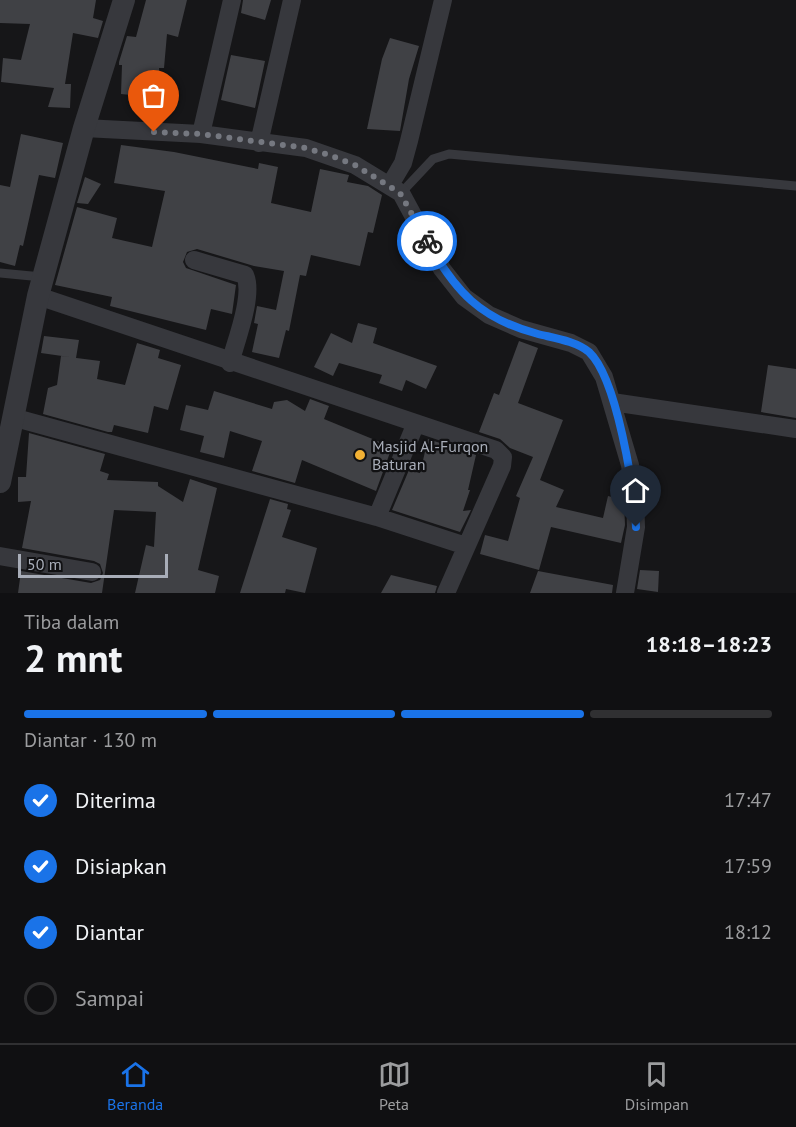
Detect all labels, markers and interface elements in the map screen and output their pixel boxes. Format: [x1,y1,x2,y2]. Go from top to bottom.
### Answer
pin [128,70,179,132]
icon: bag [137,79,170,112]
courier [397,211,457,271]
icon: bike [411,225,444,258]
place label: Masjid Al-Furqon Baturan [372,436,488,474]
marker: Masjid Al-Furqon Baturan [353,448,367,462]
pin [610,465,661,527]
icon: home [619,474,652,507]
scale bar [18,551,168,578]
text: 50 m [27,554,62,574]
text: Tiba dalam [24,609,119,635]
text: 18:18–18:23 [646,630,772,658]
text: 2 mnt [24,632,122,683]
text: Diantar · 130 m [24,727,157,753]
icon: check [24,784,57,817]
text: Diterima [75,786,156,814]
text: 17:47 [724,787,772,813]
icon: check [24,850,57,883]
text: Disiapkan [75,852,167,880]
text: 17:59 [724,853,772,879]
icon: check [24,916,57,949]
text: Diantar [75,918,144,946]
text: 18:12 [724,919,772,945]
text: Sampai [75,984,144,1012]
tab: Beranda [107,1058,163,1114]
tab: Peta [378,1058,411,1114]
tab: Disimpan [625,1058,689,1114]

